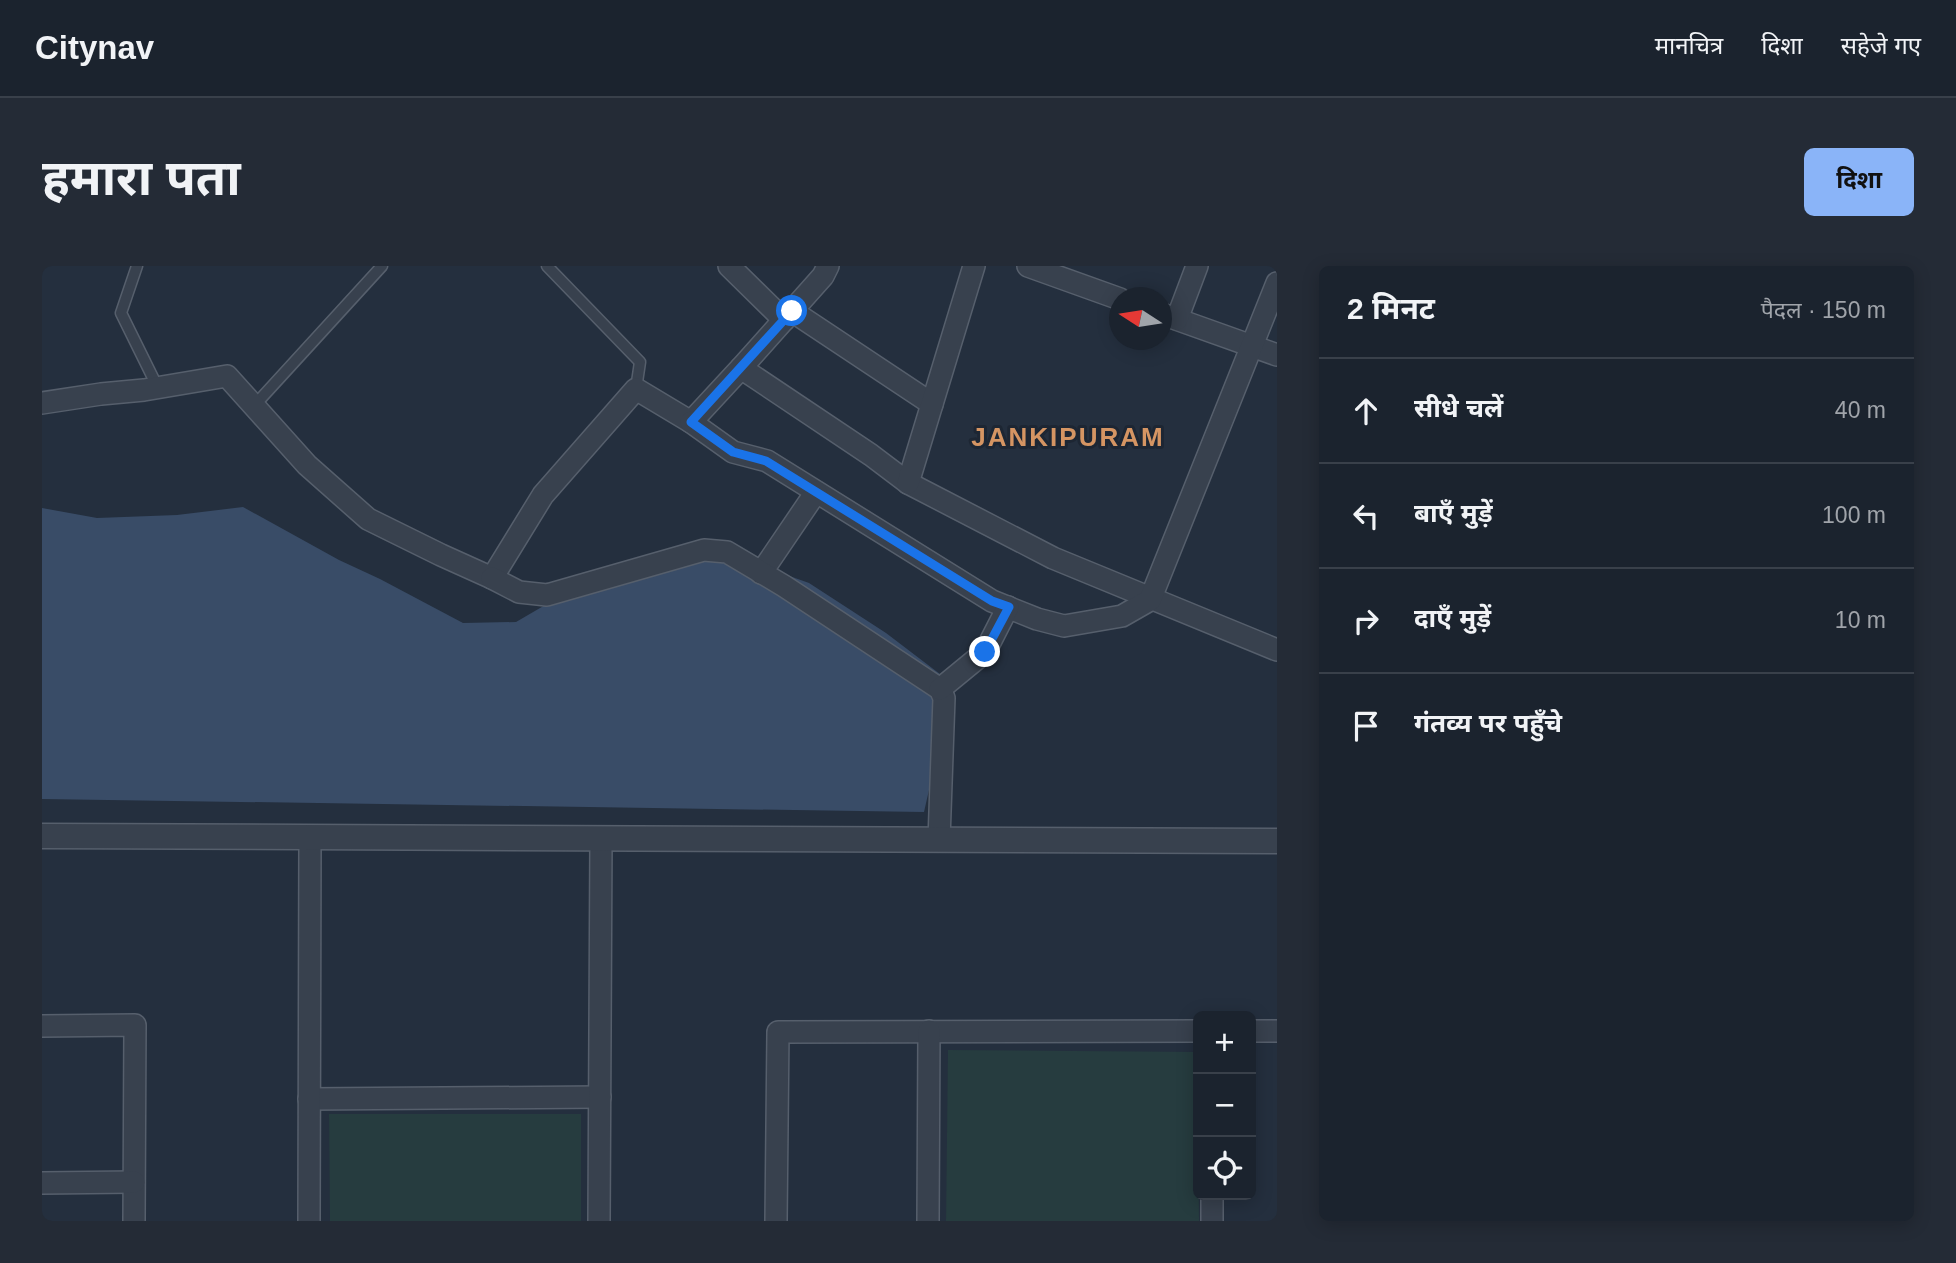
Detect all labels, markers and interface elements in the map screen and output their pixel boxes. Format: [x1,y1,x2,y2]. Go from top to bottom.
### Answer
text: Citynav [35,29,154,66]
text: मानचित्र [1655,32,1723,59]
text: दिशा [1761,32,1803,59]
text: सहेजे गए [1841,32,1921,59]
button: दिशा [1804,148,1914,216]
text: हमारा पता [42,151,241,205]
north arrow [1109,287,1172,350]
text: 2 मिनट [1347,292,1435,325]
route start [776,295,807,326]
text: पैदल · 150 m [1761,297,1886,323]
icon: ahead [1347,392,1385,430]
text: सीधे चलें [1414,393,1503,423]
text: 40 m [1835,397,1886,423]
district label: JANKIPURAM [971,422,1165,452]
icon: left [1347,497,1385,535]
text: बाएँ मुड़ें [1414,498,1493,528]
text: 100 m [1822,502,1886,528]
icon: right [1347,602,1385,640]
text: दाएँ मुड़ें [1414,603,1491,633]
text: 10 m [1835,607,1886,633]
route end [969,636,1000,667]
icon: arrive [1347,707,1385,745]
text: गंतव्य पर पहुँचे [1414,708,1562,738]
map controls [1193,1011,1256,1200]
button: + [1193,1011,1256,1074]
button: − [1193,1074,1256,1137]
button: locate [1193,1137,1256,1200]

